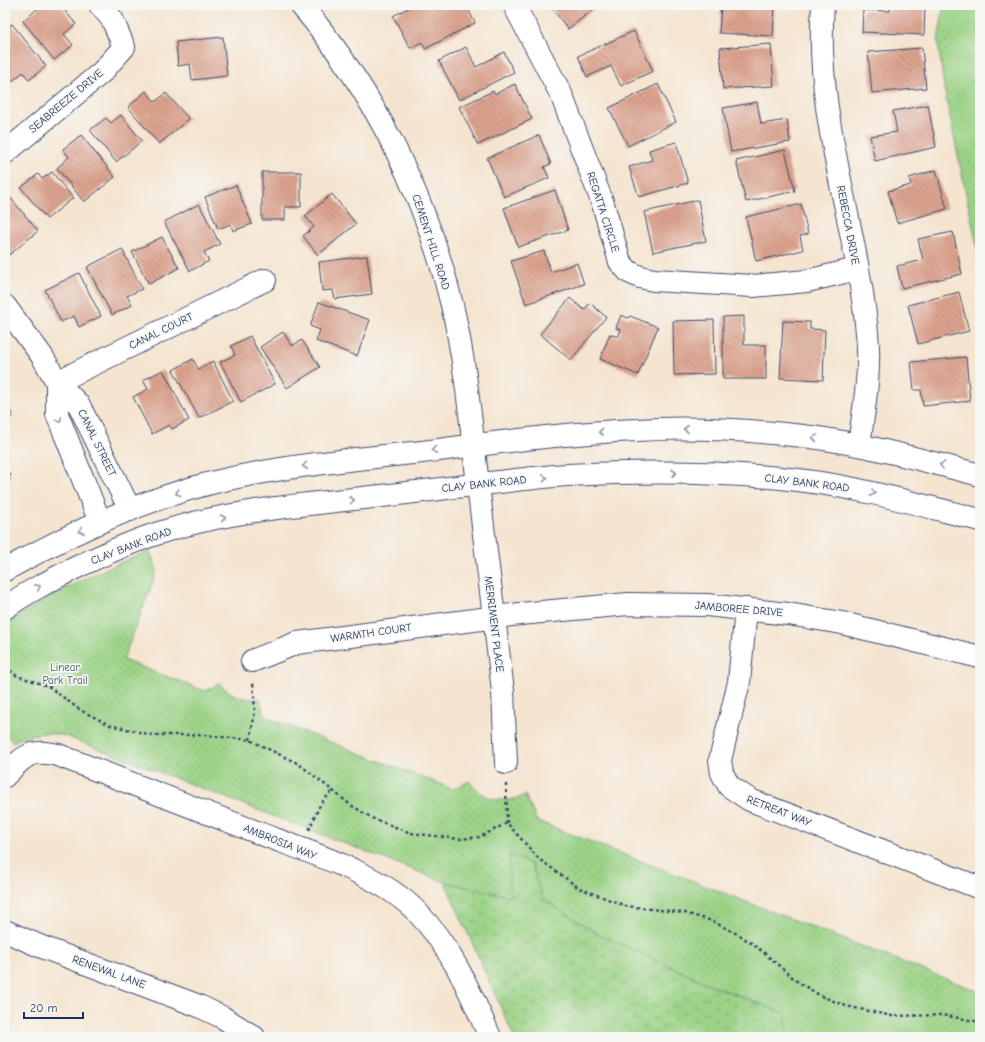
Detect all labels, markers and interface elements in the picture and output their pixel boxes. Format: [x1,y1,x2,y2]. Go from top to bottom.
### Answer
street label: SEABREEZE DRIVE [26,66,106,136]
street label: REGATTA CIRCLE [584,170,622,254]
street label: REBECCA DRIVE [834,184,862,266]
street label: CEMENT HILL ROAD [409,193,453,292]
street label: CANAL COURT [127,310,195,352]
street label: CANAL STREET [75,407,119,479]
one-way arrow [55,417,63,424]
one-way arrow [683,425,689,433]
one-way arrow [598,428,604,436]
one-way arrow [812,434,818,443]
one-way arrow [431,445,437,454]
one-way arrow [302,461,308,470]
one-way arrow [939,462,945,470]
one-way arrow [671,469,677,477]
street label: CLAY BANK ROAD [764,471,850,495]
street label: CLAY BANK ROAD [441,473,527,495]
one-way arrow [542,473,548,482]
one-way arrow [175,488,182,496]
one-way arrow [869,488,876,497]
one-way arrow [349,496,355,505]
one-way arrow [220,514,226,522]
street label: CLAY BANK ROAD [89,525,173,567]
one-way arrow [77,526,85,534]
street label: MERRIMENT PLACE [482,575,506,673]
one-way arrow [34,585,41,592]
street label: JAMBOREE DRIVE [694,599,784,619]
street label: WARMTH COURT [330,621,413,645]
park label: Linear Park Trail [42,661,88,687]
street label: RETREAT WAY [745,793,814,829]
street label: AMBROSIA WAY [242,821,319,863]
street label: RENEWAL LANE [70,953,148,991]
scale bar [24,994,83,1020]
text: 20 m [30,1001,58,1015]

